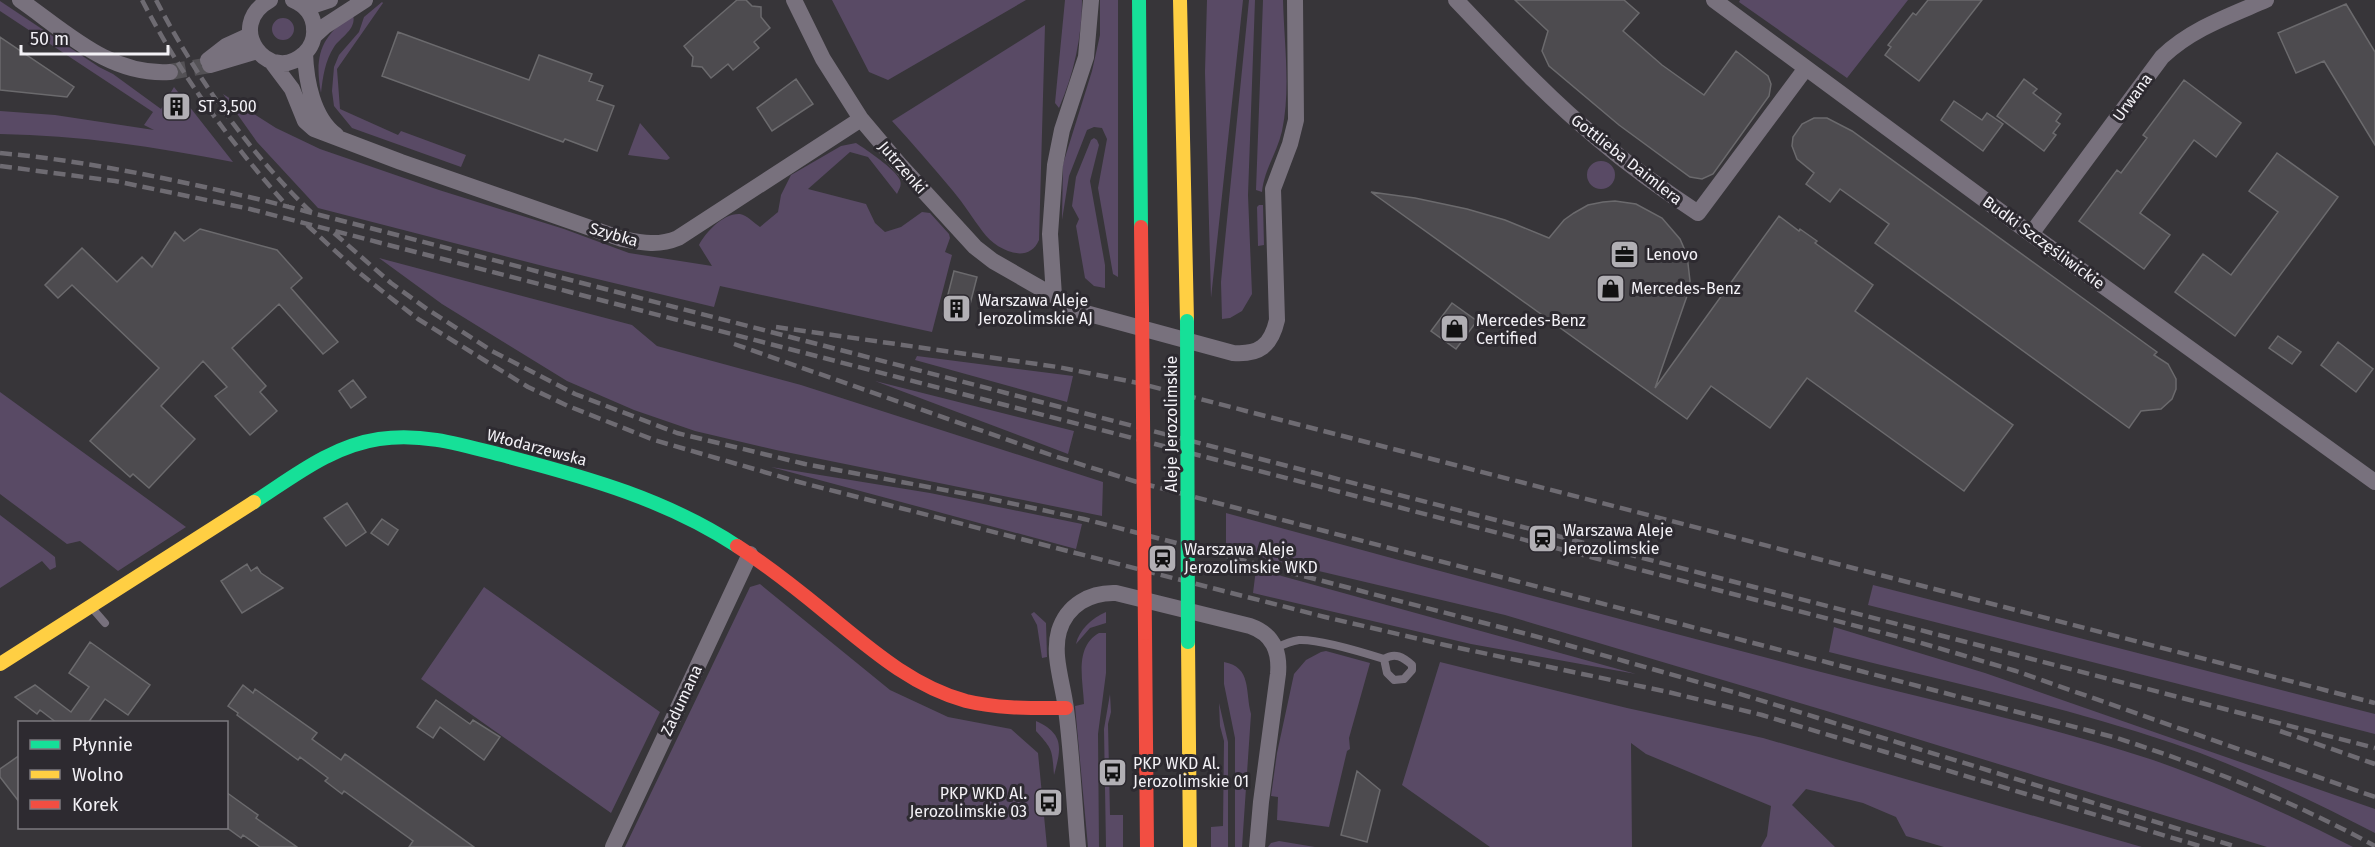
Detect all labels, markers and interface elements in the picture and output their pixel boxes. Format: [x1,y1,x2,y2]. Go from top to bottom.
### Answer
scale bar [21,18,168,56]
text: 50 m [30,28,69,50]
street label: Urwana [2109,70,2156,125]
building icon: ST 3,500 [161,90,193,122]
place label: ST 3,500 [198,97,257,116]
street label: Gottlieba Daimlera [1567,110,1686,209]
street label: Jutrzenki [875,137,931,198]
street label: Budki Szczęśliwickie [1979,192,2108,293]
street label: Szybka [587,219,640,250]
office icon: Lenovo [1609,238,1641,270]
place label: Lenovo [1646,245,1698,264]
shop icon: Mercedes-Benz [1594,272,1626,304]
place label: Mercedes-Benz [1631,279,1741,298]
place label: Warszawa Aleje Jerozolimskie AJ [978,291,1093,328]
building icon: Warszawa Aleje Jerozolimskie AJ [941,293,973,325]
place label: Mercedes-Benz Certified [1476,311,1586,348]
shop icon: Mercedes-Benz Certified [1439,313,1471,345]
street label: Aleje Jerozolimskie [1162,356,1181,492]
street label: Włodarzewska [485,425,589,470]
place label: Warszawa Aleje Jerozolimskie [1563,521,1673,558]
station icon: Warszawa Aleje Jerozolimskie [1526,523,1558,555]
place label: Warszawa Aleje Jerozolimskie WKD [1184,540,1318,577]
station icon: Warszawa Aleje Jerozolimskie WKD [1147,542,1179,574]
street label: Zadumana [657,662,706,739]
legend [18,721,228,829]
text: Płynnie [72,734,133,756]
place label: PKP WKD Al. Jerozolimskie 01 [1133,754,1249,791]
bus stop icon: PKP WKD Al. Jerozolimskie 01 [1096,756,1128,788]
text: Wolno [72,764,124,786]
place label: PKP WKD Al. Jerozolimskie 03 [909,784,1027,821]
bus stop icon: PKP WKD Al. Jerozolimskie 03 [1032,786,1064,818]
text: Korek [72,794,119,816]

